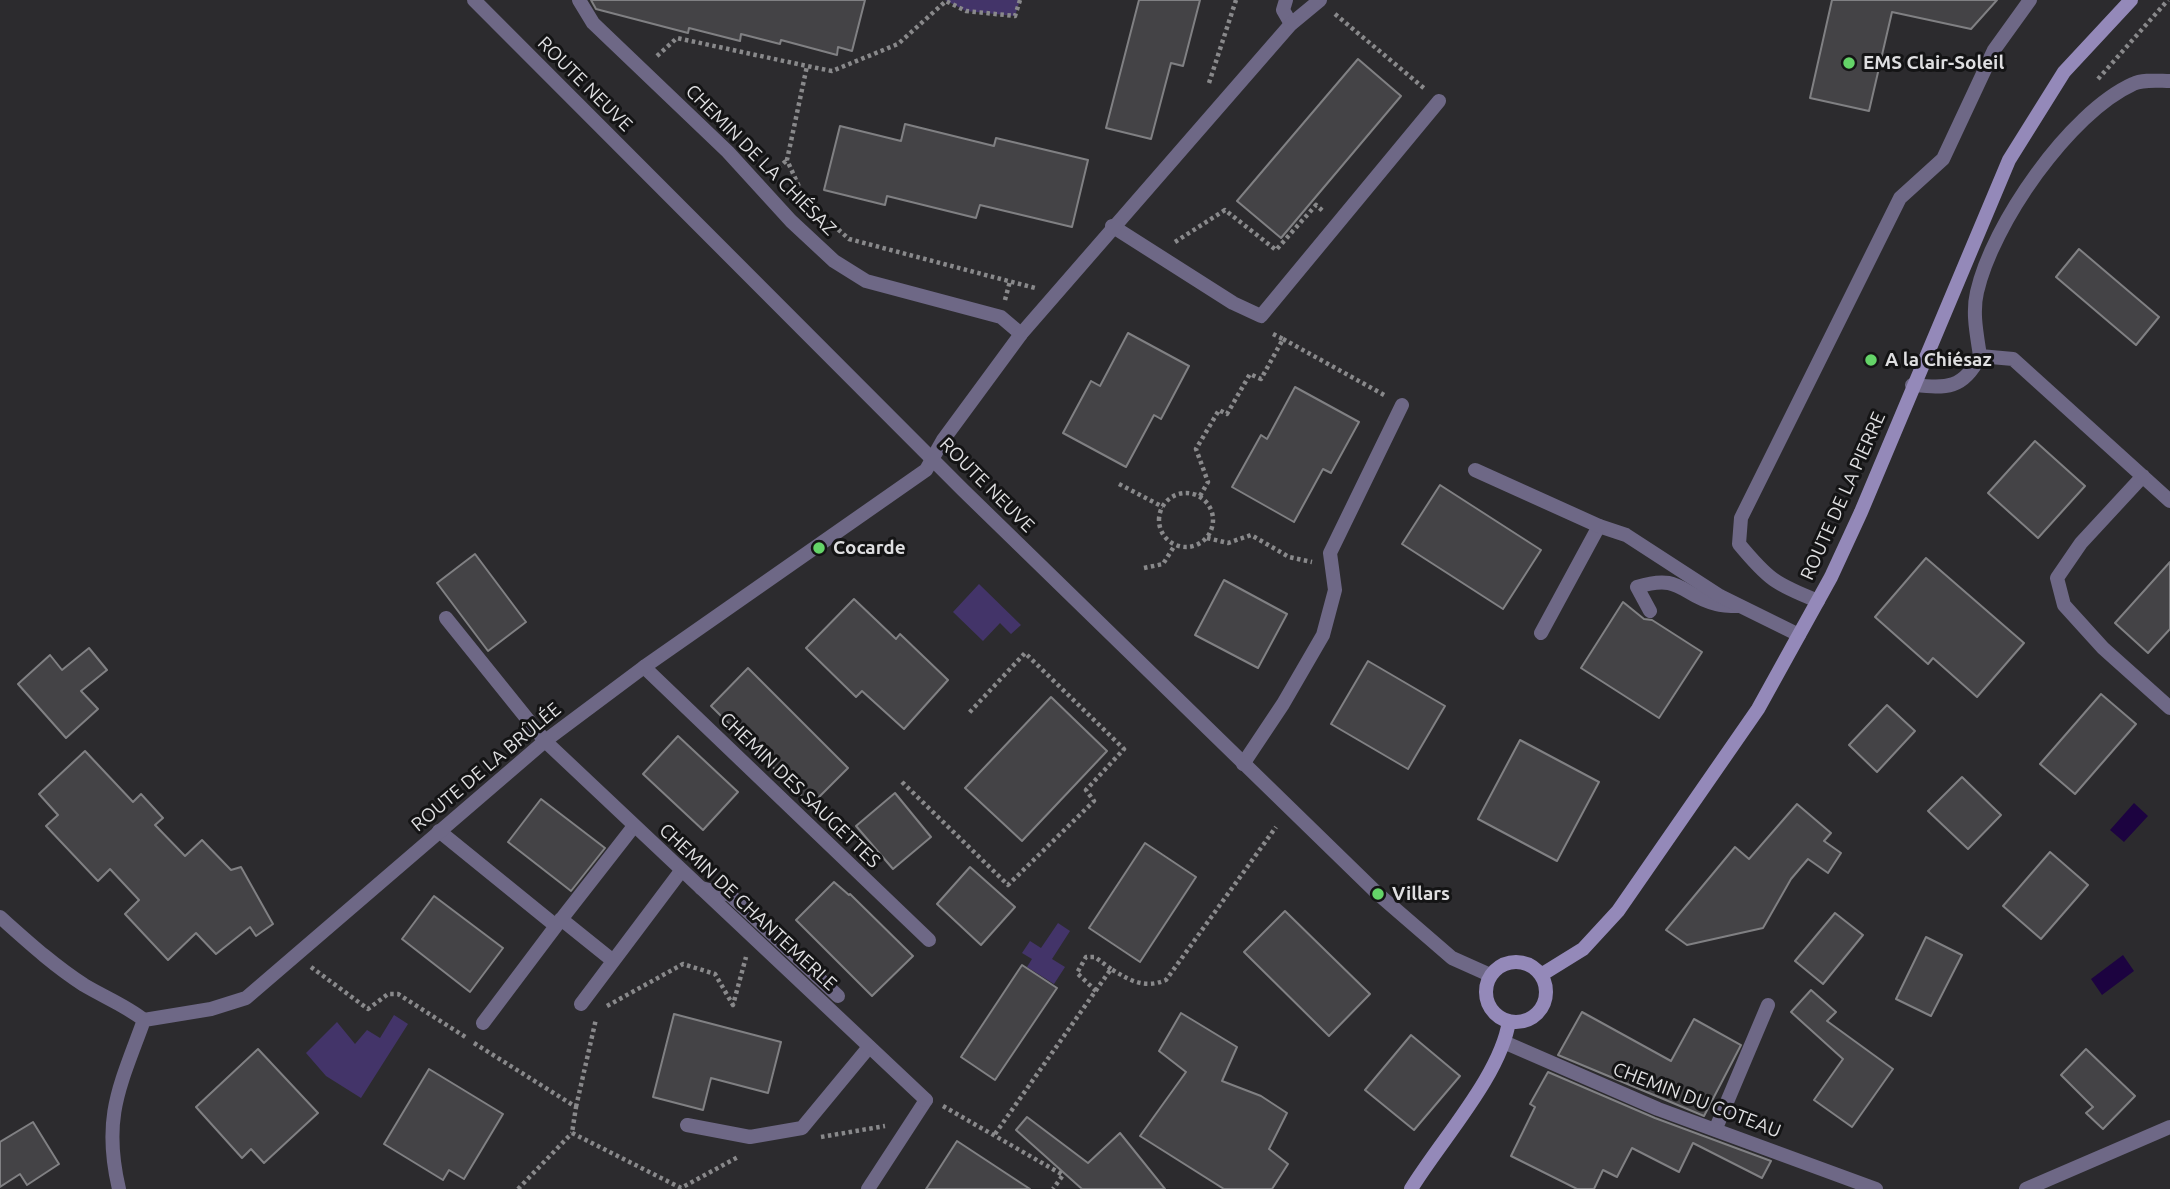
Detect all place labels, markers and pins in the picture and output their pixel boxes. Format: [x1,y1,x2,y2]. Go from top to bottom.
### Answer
place label: EMS Clair-Soleil [1863,52,2004,74]
marker: EMS Clair-Soleil [1841,55,1857,71]
place label: A la Chiésaz [1885,349,1992,371]
marker: A la Chiésaz [1863,352,1879,368]
place label: Cocarde [833,537,906,559]
marker: Cocarde [811,540,827,556]
place label: Villars [1392,883,1450,905]
marker: Villars [1370,886,1386,902]

